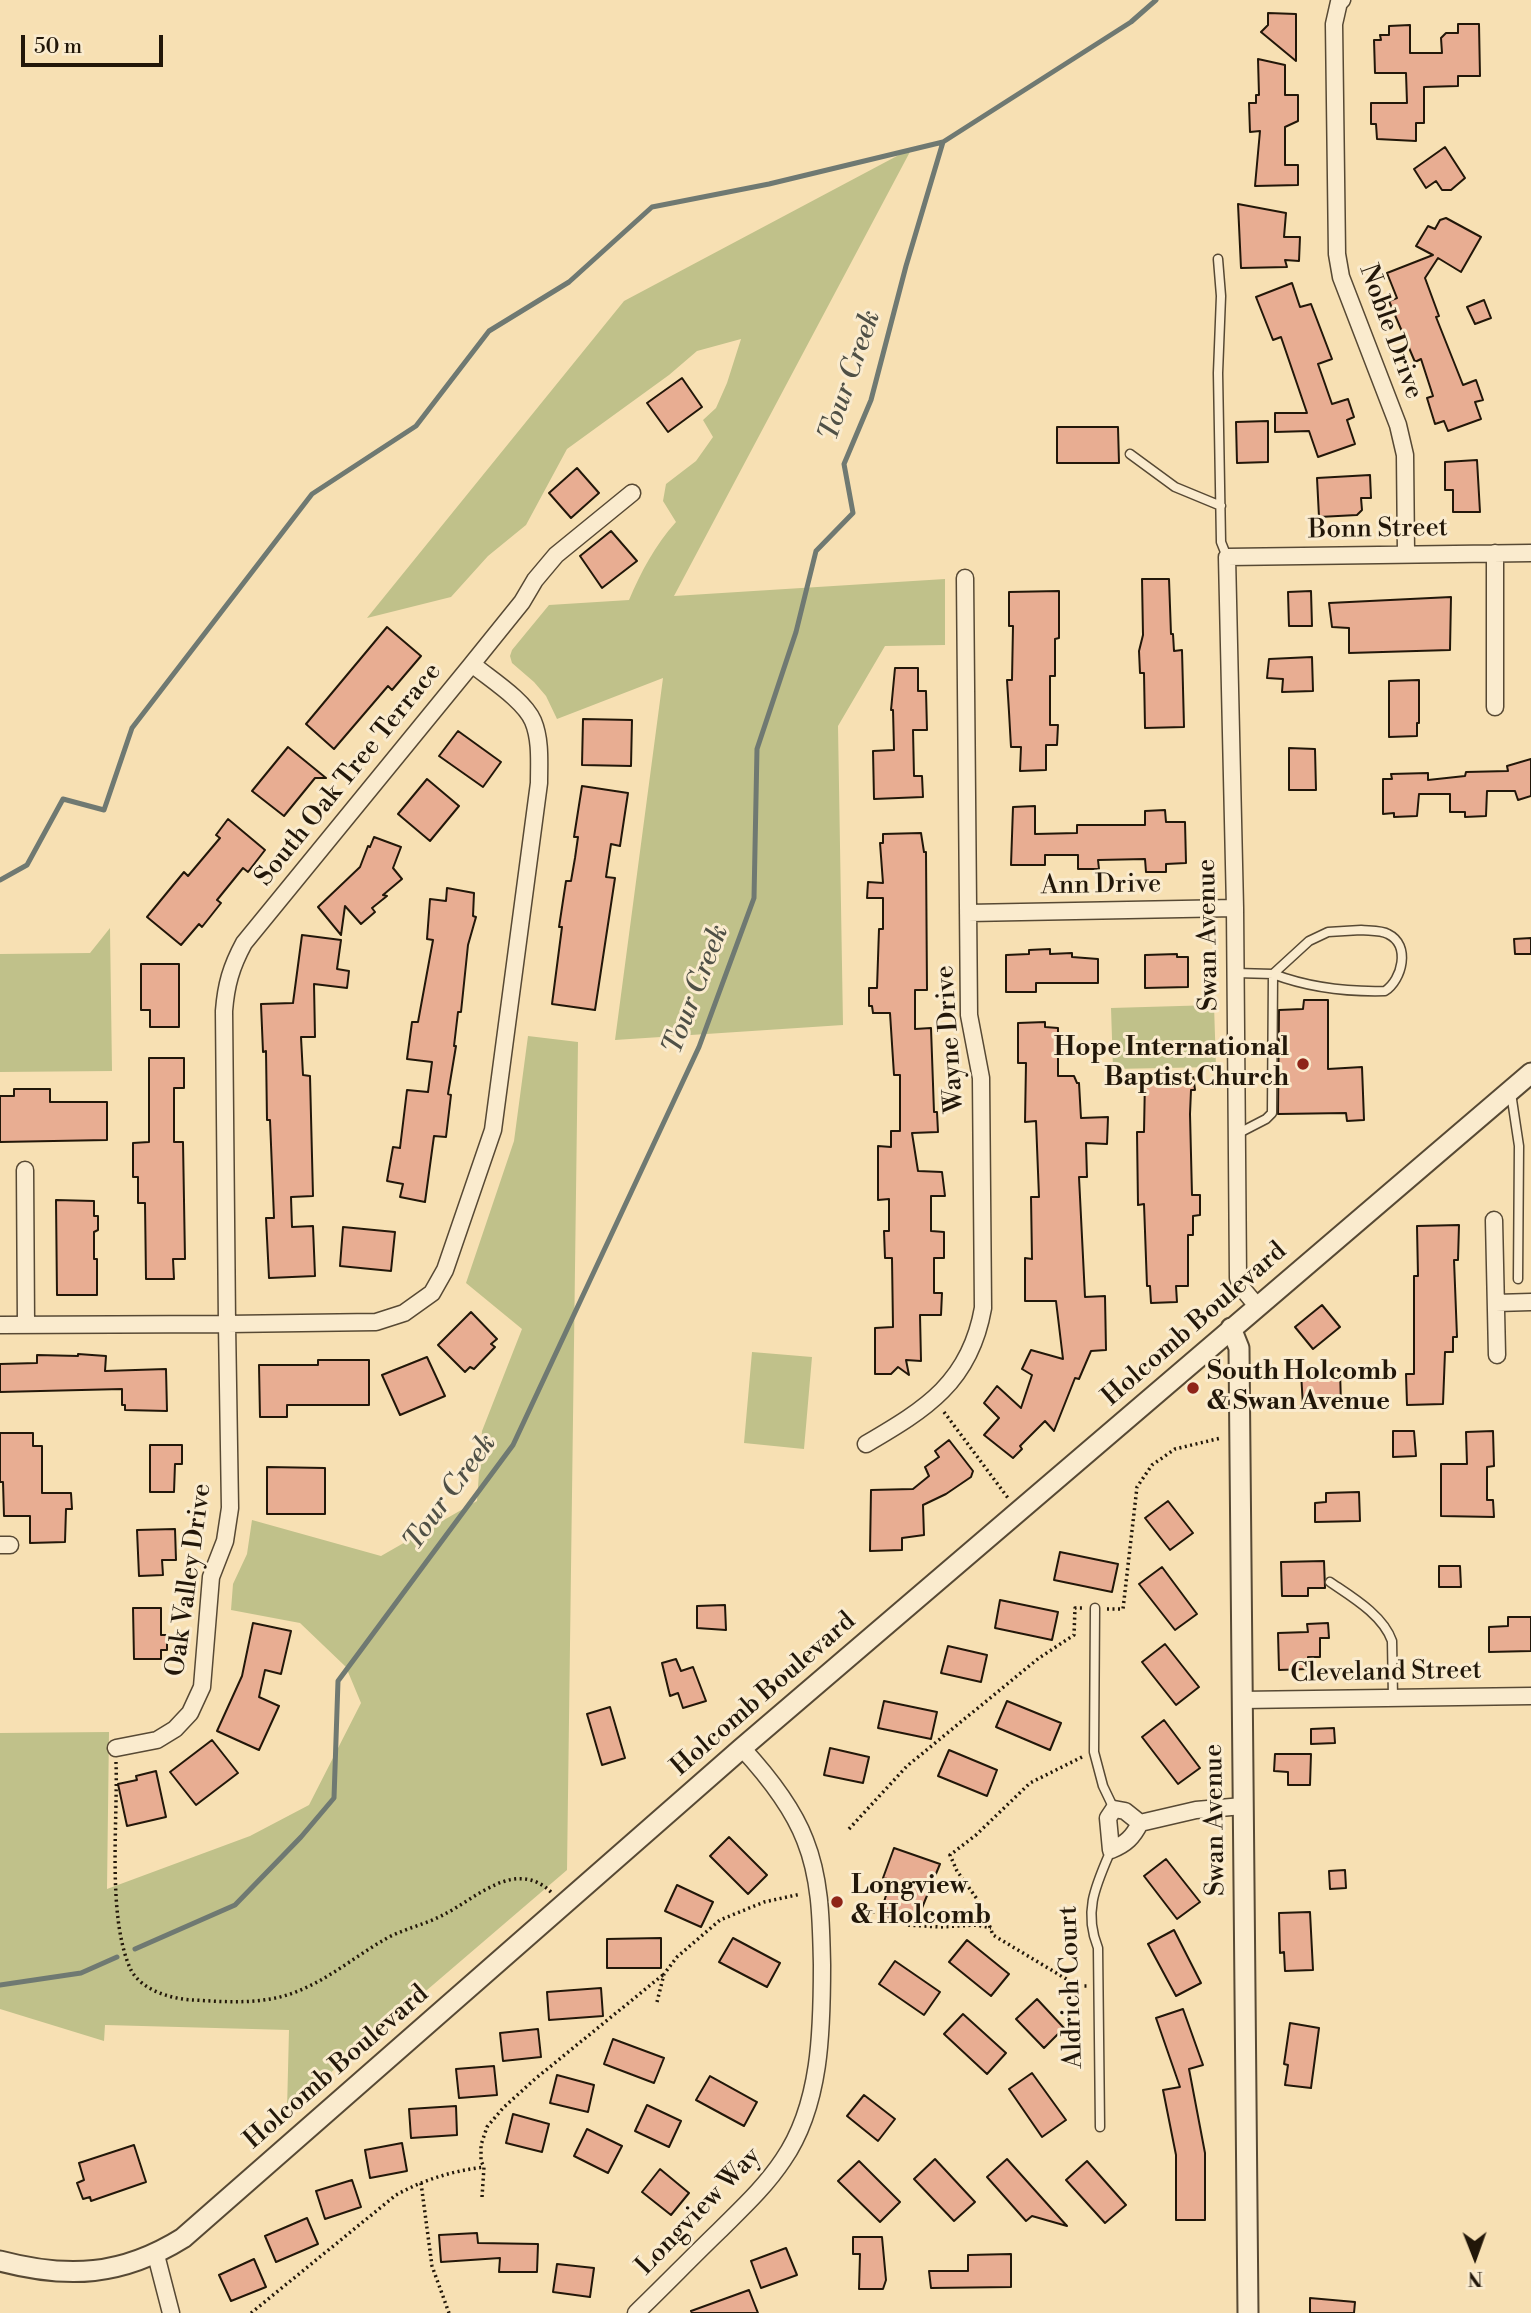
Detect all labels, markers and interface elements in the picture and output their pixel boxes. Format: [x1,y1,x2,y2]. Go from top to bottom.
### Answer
scale bar [24,21,166,65]
text: 50 m [34,34,82,60]
street label: Noble Drive [1351,260,1429,404]
water label: Tour Creek [813,306,889,446]
street label: Bonn Street [1308,513,1448,547]
street label: South Oak Tree Terrace [249,657,449,893]
street label: Swan Avenue [1192,859,1226,1011]
street label: Ann Drive [1041,869,1161,903]
water label: Tour Creek [657,920,737,1060]
street label: Wayne Drive [930,964,972,1114]
place label: Hope International Baptist Church [1054,1033,1289,1094]
marker: Hope International Baptist Church [1295,1056,1311,1072]
street label: Holcomb Boulevard [1096,1236,1294,1414]
place label: South Holcomb & Swan Avenue [1207,1357,1397,1418]
marker: South Holcomb & Swan Avenue [1185,1380,1201,1396]
water label: Tour Creek [397,1428,505,1558]
street label: Oak Valley Drive [161,1481,219,1679]
street label: Holcomb Boulevard [665,1606,863,1784]
street label: Cleveland Street [1290,1656,1482,1690]
street label: Swan Avenue [1199,1744,1233,1896]
place label: Longview & Holcomb [851,1871,991,1932]
marker: Longview & Holcomb [829,1894,845,1910]
street label: Aldrich Court [1054,1905,1090,2069]
street label: Holcomb Boulevard [238,1979,436,2157]
street label: Longview Way [630,2141,768,2283]
north arrow [1440,2222,1510,2292]
text: N [1468,2266,1483,2290]

